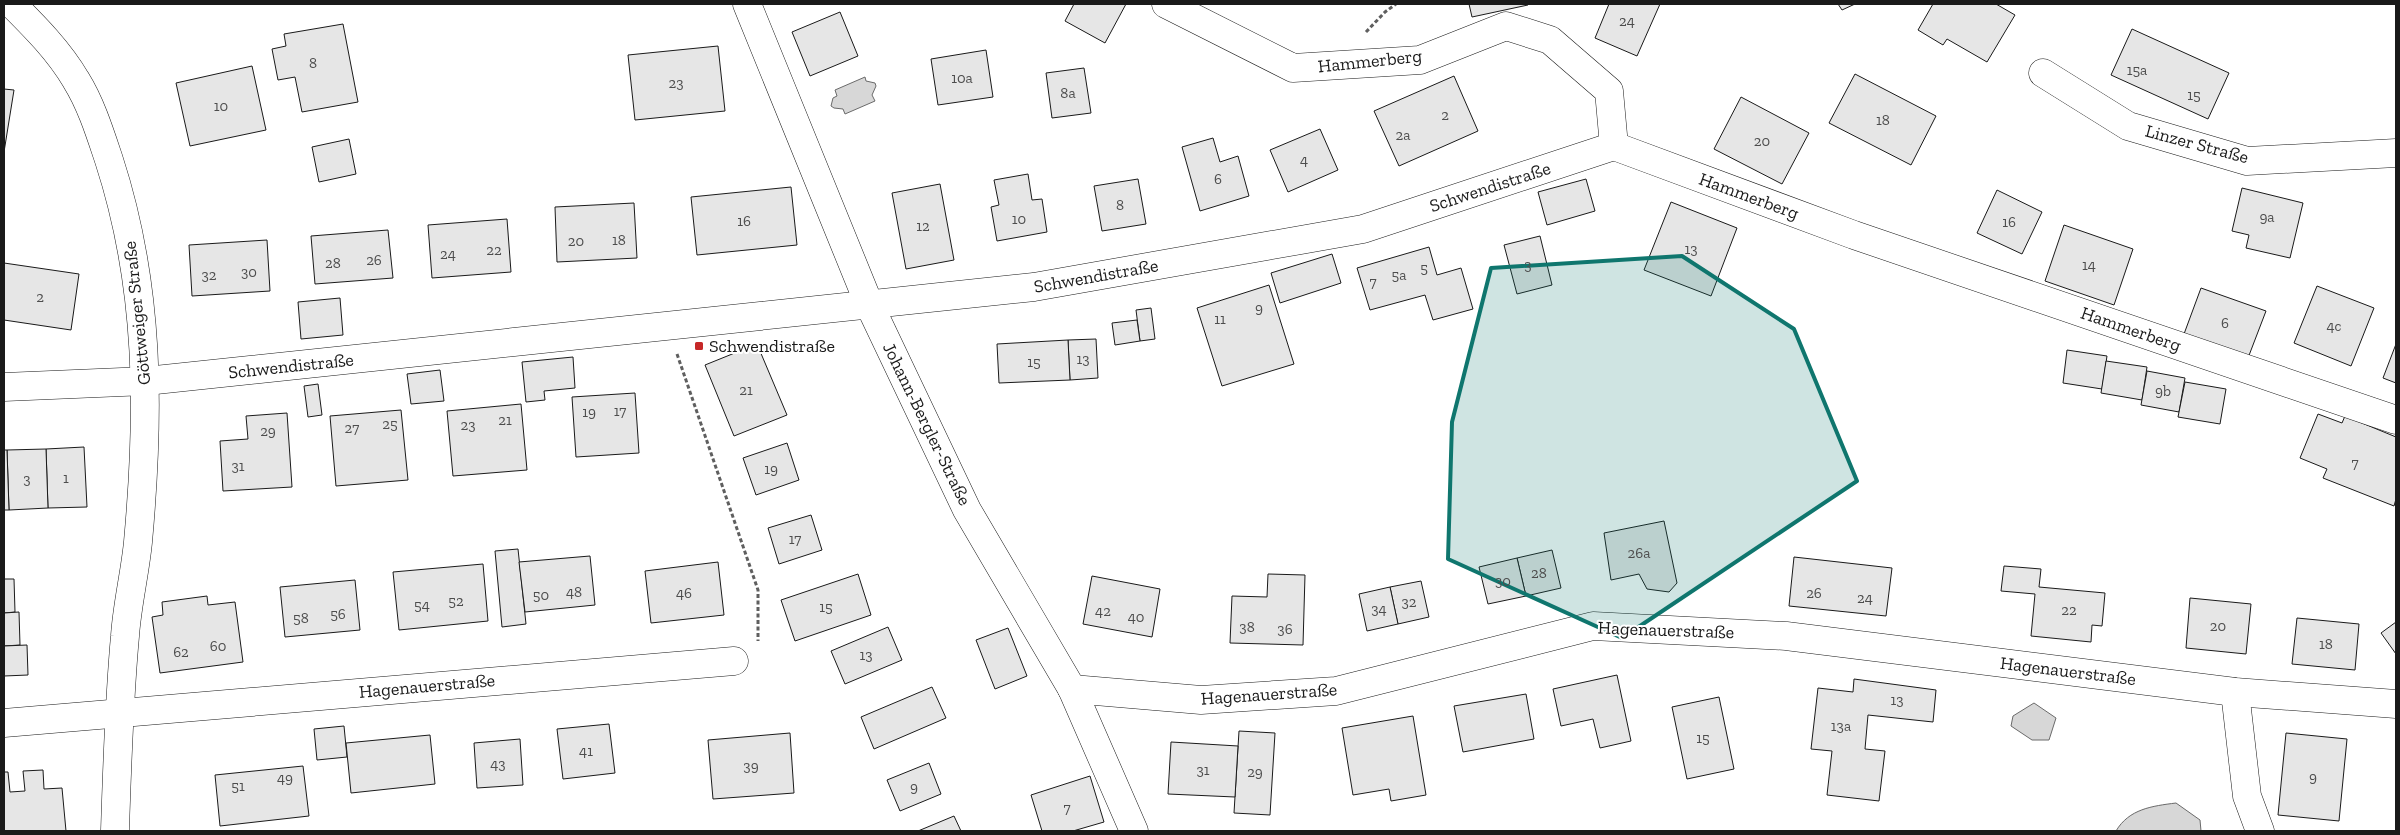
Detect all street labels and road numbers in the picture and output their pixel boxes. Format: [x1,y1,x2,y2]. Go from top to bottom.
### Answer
street label: Hammerberg [1317,45,1423,77]
street label: Linzer Straße [2143,120,2251,168]
street label: Schwendistraße [1427,157,1553,217]
street label: Hammerberg [1696,168,1802,224]
street label: Göttweiger Straße [119,240,155,386]
street label: Schwendistraße [1032,254,1160,298]
street label: Hammerberg [2078,302,2184,356]
street label: Johann-Bergler-Straße [878,339,976,509]
street label: Schwendistraße [227,348,355,384]
street label: Hagenauerstraße [1597,617,1735,643]
street label: Hagenauerstraße [1999,652,2137,690]
street label: Hagenauerstraße [358,669,496,703]
street label: Hagenauerstraße [1200,678,1338,710]

